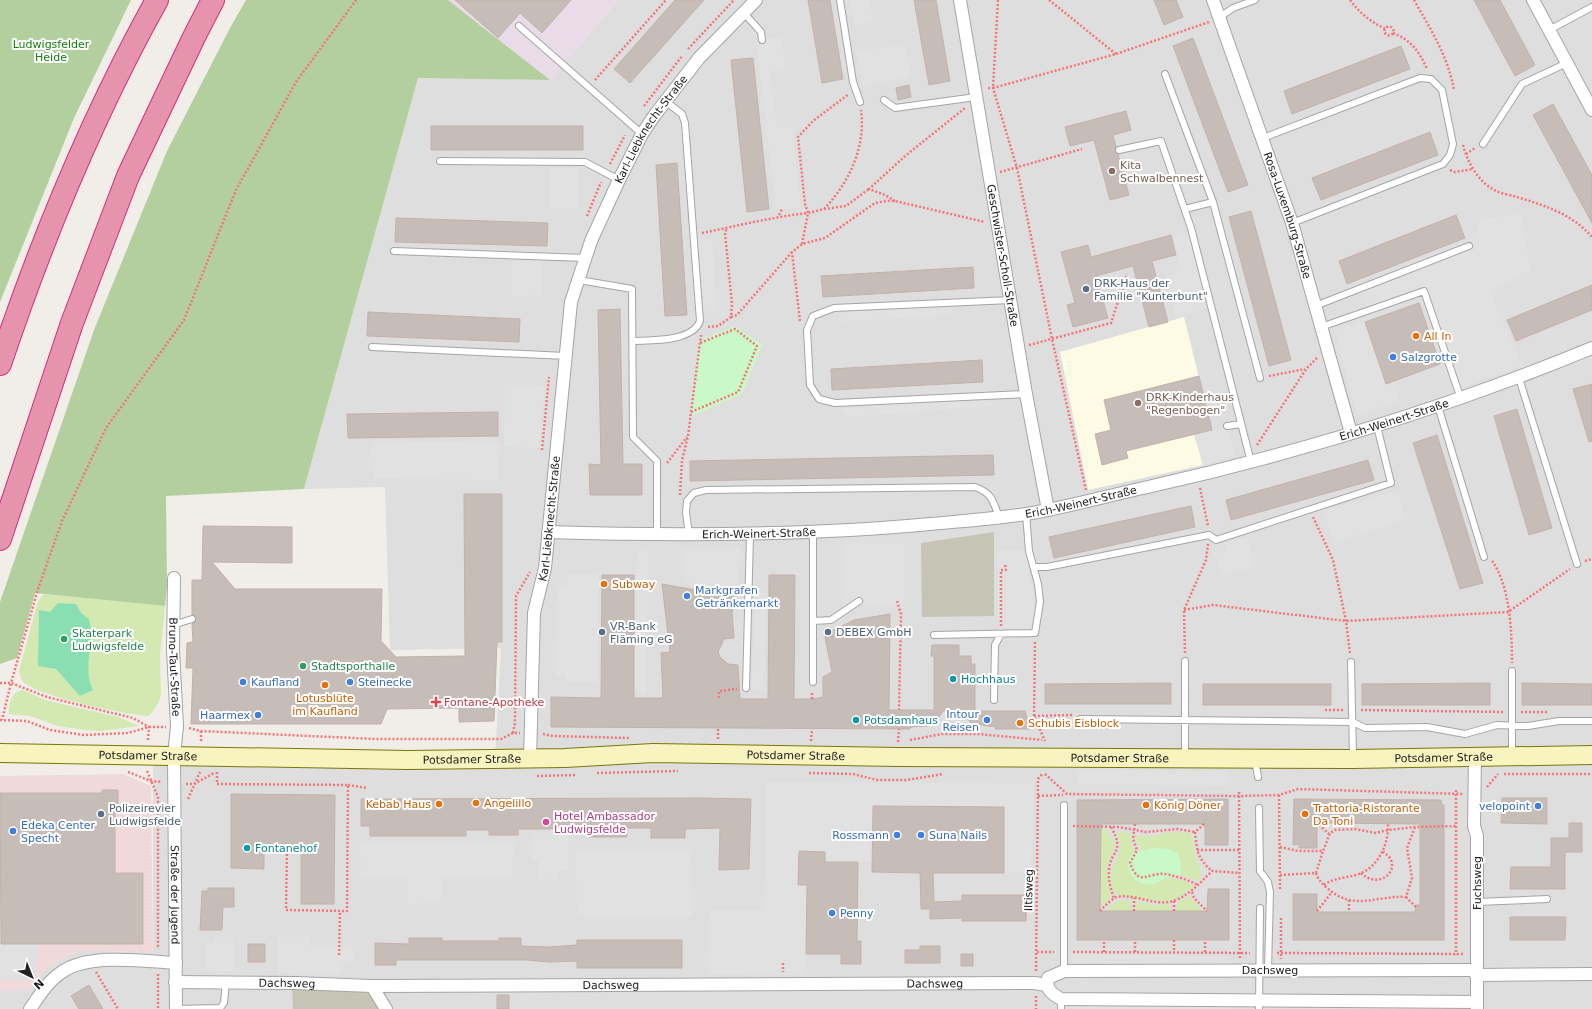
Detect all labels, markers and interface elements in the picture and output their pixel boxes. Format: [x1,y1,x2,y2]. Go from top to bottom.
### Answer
park label: Ludwigsfelder Heide [13,38,90,64]
street label: Karl-Liebknecht-Straße [612,72,690,186]
street label: Rosa-Luxemburg-Straße [1261,150,1314,281]
place label: Kita Schwalbennest [1120,159,1204,185]
marker: Kita Schwalbennest [1107,166,1117,176]
street label: Geschwister-Scholl-Straße [984,183,1021,328]
place label: DRK-Haus der Familie "Kunterbunt" [1094,277,1208,303]
marker: DRK-Haus der Familie "Kunterbunt" [1081,284,1091,294]
place label: All In [1424,330,1451,343]
marker: All In [1411,331,1421,341]
place label: Salzgrotte [1401,351,1457,364]
marker: Salzgrotte [1388,352,1398,362]
place label: DRK-Kinderhaus "Regenbogen" [1146,391,1234,417]
street label: Erich-Weinert-Straße [1338,396,1451,443]
marker: DRK-Kinderhaus "Regenbogen" [1133,398,1143,408]
street label: Karl-Liebknecht-Straße [535,455,562,583]
street label: Erich-Weinert-Straße [1024,483,1138,521]
street label: Erich-Weinert-Straße [702,525,816,541]
place label: Subway [612,578,656,591]
marker: Subway [599,579,609,589]
place label: Markgrafen Getränkemarkt [695,584,779,610]
marker: Markgrafen Getränkemarkt [682,591,692,601]
street label: Bruno-Taut-Straße [166,617,183,717]
place label: VR-Bank Fläming eG [610,620,673,646]
place label: DEBEX GmbH [836,626,911,639]
place label: Skaterpark Ludwigsfelde [72,627,144,653]
marker: VR-Bank Fläming eG [597,627,607,637]
marker: DEBEX GmbH [823,627,833,637]
marker: Skaterpark Ludwigsfelde [59,634,69,644]
place label: Stadtsporthalle [311,660,395,673]
marker: Stadtsporthalle [298,661,308,671]
place label: Hochhaus [961,673,1016,686]
marker: Hochhaus [948,674,958,684]
place label: Kaufland [251,676,299,689]
place label: Steinecke [358,676,412,689]
marker: Kaufland [238,677,248,687]
marker: Steinecke [345,677,355,687]
marker: Lotusblüte im Kaufland [320,680,330,690]
place label: Lotusblüte im Kaufland [292,692,358,718]
place label: Fontane-Apotheke [444,696,544,709]
marker: Fontane-Apotheke [431,697,441,707]
place label: Intour Reisen [943,708,979,734]
place label: Haarmex [200,709,250,722]
marker: Haarmex [253,710,263,720]
place label: Potsdamhaus [864,714,938,727]
marker: Potsdamhaus [851,715,861,725]
marker: Intour Reisen [982,715,992,725]
place label: Schubis Eisblock [1028,717,1120,730]
marker: Schubis Eisblock [1015,718,1025,728]
street label: Potsdamer Straße [99,748,198,763]
street label: Potsdamer Straße [746,748,845,763]
street label: Potsdamer Straße [1394,750,1493,765]
street label: Potsdamer Straße [1070,751,1169,765]
street label: Potsdamer Straße [423,752,522,766]
place label: Angelillo [484,797,531,810]
place label: Kebab Haus [366,798,431,811]
marker: Angelillo [471,798,481,808]
marker: Kebab Haus [434,799,444,809]
place label: König Döner [1154,799,1222,812]
marker: König Döner [1141,800,1151,810]
place label: velopoint [1479,800,1531,813]
marker: velopoint [1533,801,1543,811]
place label: Polizeirevier Ludwigsfelde [109,802,181,828]
place label: Trattoria-Ristorante Da Toni [1312,802,1420,828]
marker: Polizeirevier Ludwigsfelde [96,809,106,819]
marker: Trattoria-Ristorante Da Toni [1300,809,1310,819]
place label: Hotel Ambassador Ludwigsfelde [554,810,656,836]
marker: Hotel Ambassador Ludwigsfelde [541,817,551,827]
place label: Edeka Center Specht [21,819,96,845]
marker: Edeka Center Specht [8,826,18,836]
place label: Rossmann [832,829,889,842]
place label: Suna Nails [929,829,987,842]
marker: Rossmann [892,830,902,840]
marker: Suna Nails [916,830,926,840]
place label: Fontanehof [255,842,318,855]
marker: Fontanehof [242,843,252,853]
street label: Straße der Jugend [168,845,182,945]
street label: Fuchsweg [1471,856,1484,910]
street label: Iltisweg [1022,869,1036,911]
place label: Penny [840,907,874,920]
marker: Penny [827,908,837,918]
north arrow [12,957,52,997]
street label: Dachsweg [1242,964,1298,977]
text: N [31,976,46,992]
street label: Dachsweg [259,976,316,990]
street label: Dachsweg [907,977,963,990]
street label: Dachsweg [583,978,639,992]

